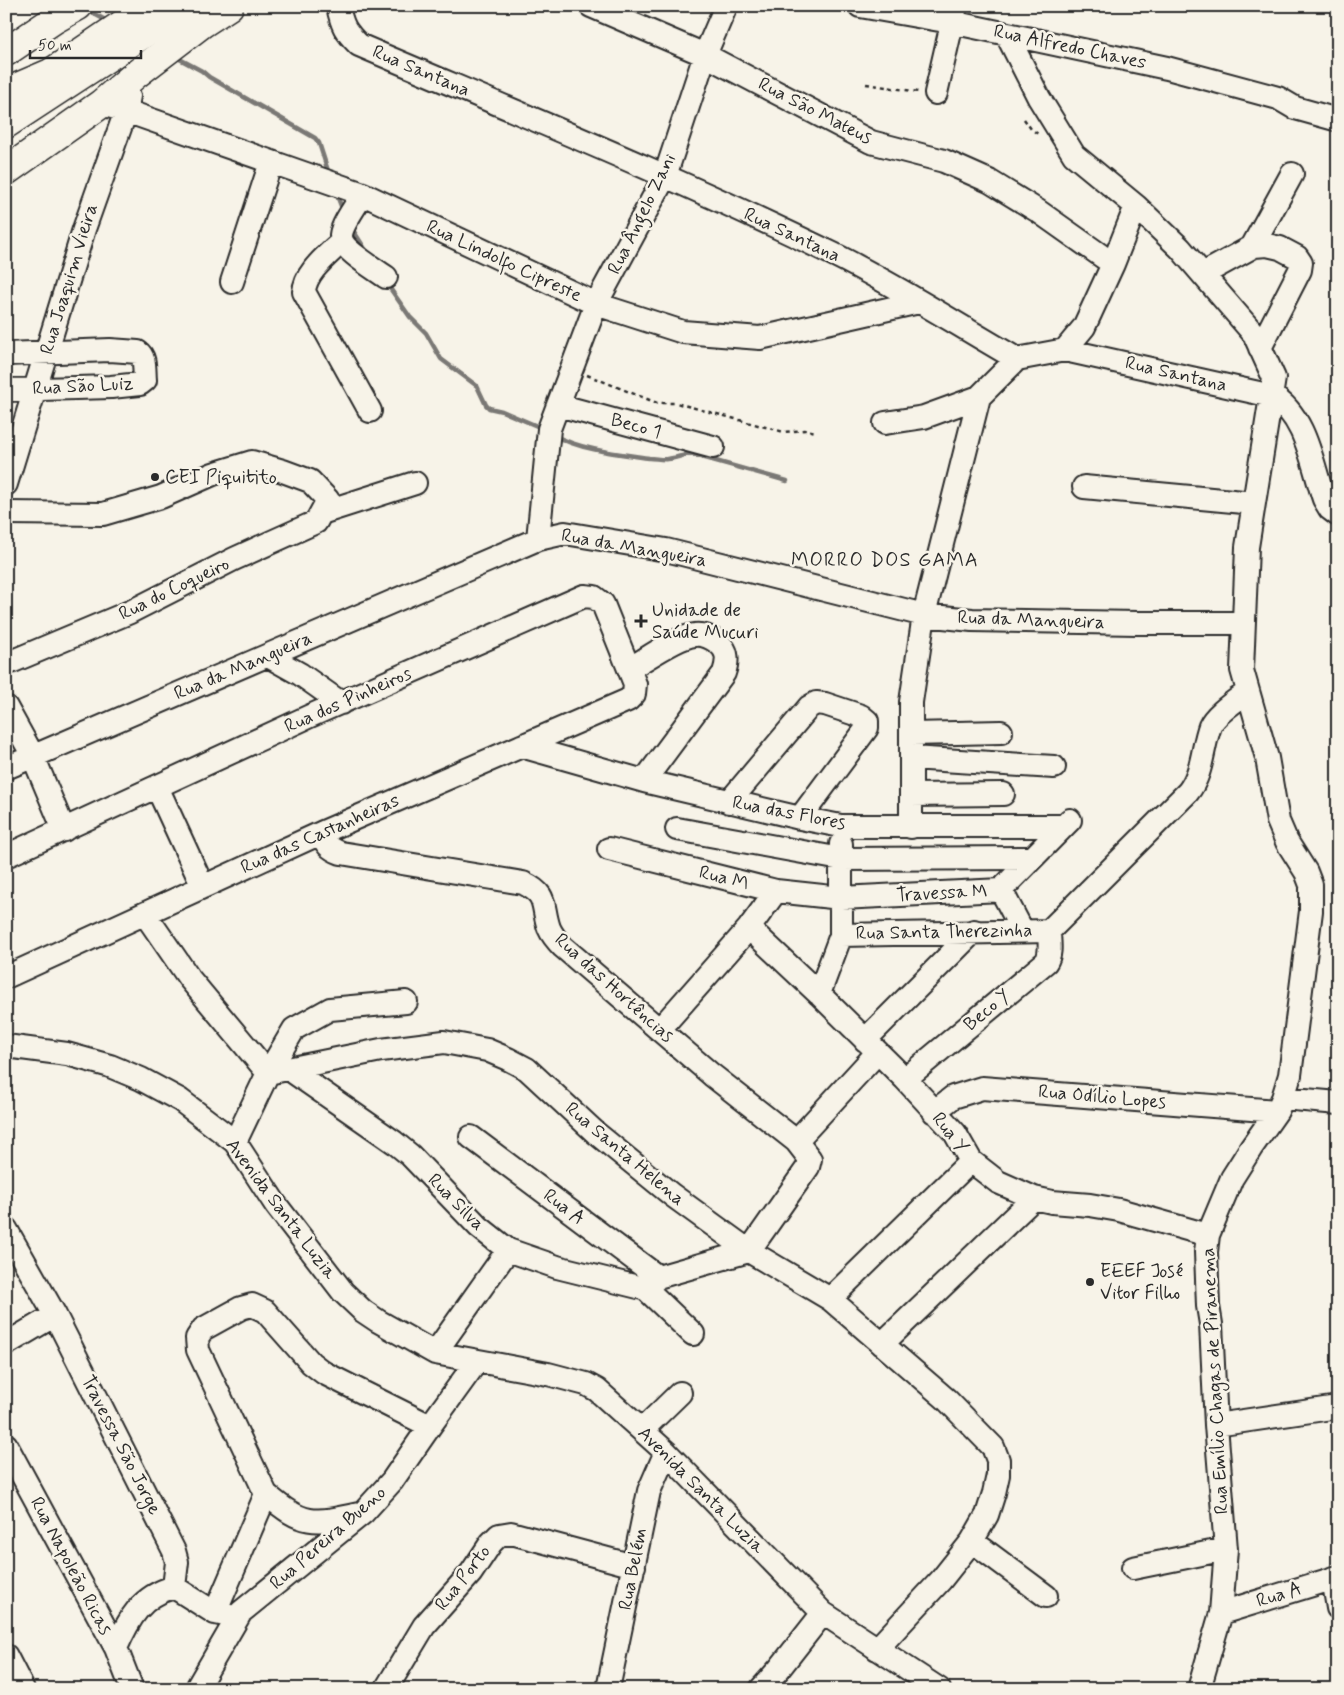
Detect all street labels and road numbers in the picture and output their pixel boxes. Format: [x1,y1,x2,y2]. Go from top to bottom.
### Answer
street label: Rua Alfredo Chaves [991,19,1149,75]
street label: Rua Santana [368,39,474,103]
street label: Rua São Mateus [754,72,876,150]
street label: Rua Ângelo Zani [602,149,685,280]
street label: Rua Joaquim Vieira [34,201,104,357]
street label: Rua Santana [740,202,844,268]
street label: Rua Lindolfo Cipreste [421,214,586,311]
street label: Rua Santana [1123,350,1229,398]
street label: Rua São Luiz [32,371,134,401]
street label: Beco 1 [608,407,664,445]
street label: Rua da Mangueira [559,523,709,574]
street label: Rua do Coqueiro [115,551,233,627]
street label: Rua da Mangueira [957,605,1105,636]
street label: Rua da Mangueira [170,626,316,707]
street label: Rua dos Pinheiros [281,661,416,739]
street label: Rua das Castanheiras [237,788,403,880]
street label: Rua das Flores [730,790,848,836]
street label: Rua M [696,860,752,896]
street label: Travessa M [896,878,988,908]
street label: Rua Santa Therezinha [855,918,1033,946]
street label: Rua das Hortências [549,928,679,1048]
street label: Beco Y [958,983,1016,1037]
street label: Rua Odílio Lopes [1037,1079,1167,1115]
street label: Rua Santa Helena [560,1097,690,1211]
street label: Rua Y [926,1107,974,1159]
street label: Avenida Santa Luzia [220,1134,343,1285]
street label: Rua Silva [422,1168,490,1236]
street label: Rua A [538,1183,590,1231]
street label: Rua Emílio Chagas de Piranema [1196,1247,1236,1515]
street label: Travessa São Jorge [73,1371,167,1520]
street label: Avenida Santa Luzia [632,1421,770,1559]
street label: Rua Pereira Bueno [264,1480,392,1596]
street label: Rua Napoleão Ricas [24,1493,118,1639]
street label: Rua Belém [613,1526,653,1612]
street label: Rua Porto [429,1540,497,1616]
street label: Rua A [1253,1576,1305,1614]

